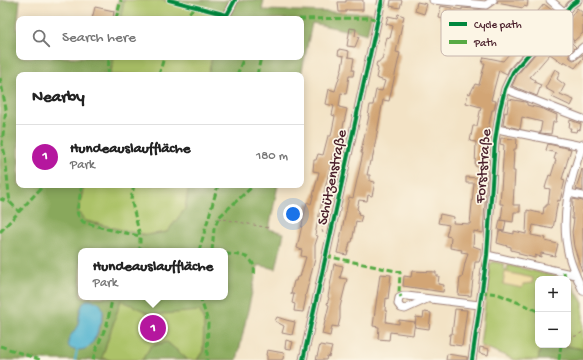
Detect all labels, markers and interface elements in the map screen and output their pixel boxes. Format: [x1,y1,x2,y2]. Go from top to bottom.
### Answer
legend [441,10,573,56]
search box [16,16,304,60]
text: Cycle path [474,20,522,32]
icon: search [30,27,52,49]
text: Search here [62,29,136,47]
text: Path [473,38,497,50]
text: Nearby [32,88,85,108]
street label: Schützenstraße [314,128,352,227]
street label: Forststraße [472,128,496,205]
text: Hundeauslauffläche [70,140,191,158]
text: 1 [42,149,48,164]
text: 180 m [256,149,288,164]
text: Park [70,158,95,173]
your location [283,204,303,224]
popup [78,248,228,300]
text: Hundeauslauffläche [93,258,213,276]
text: Park [93,276,118,291]
map controls [535,276,571,348]
button: + [535,276,571,312]
button: − [535,312,571,348]
pin: 1 [140,313,166,343]

